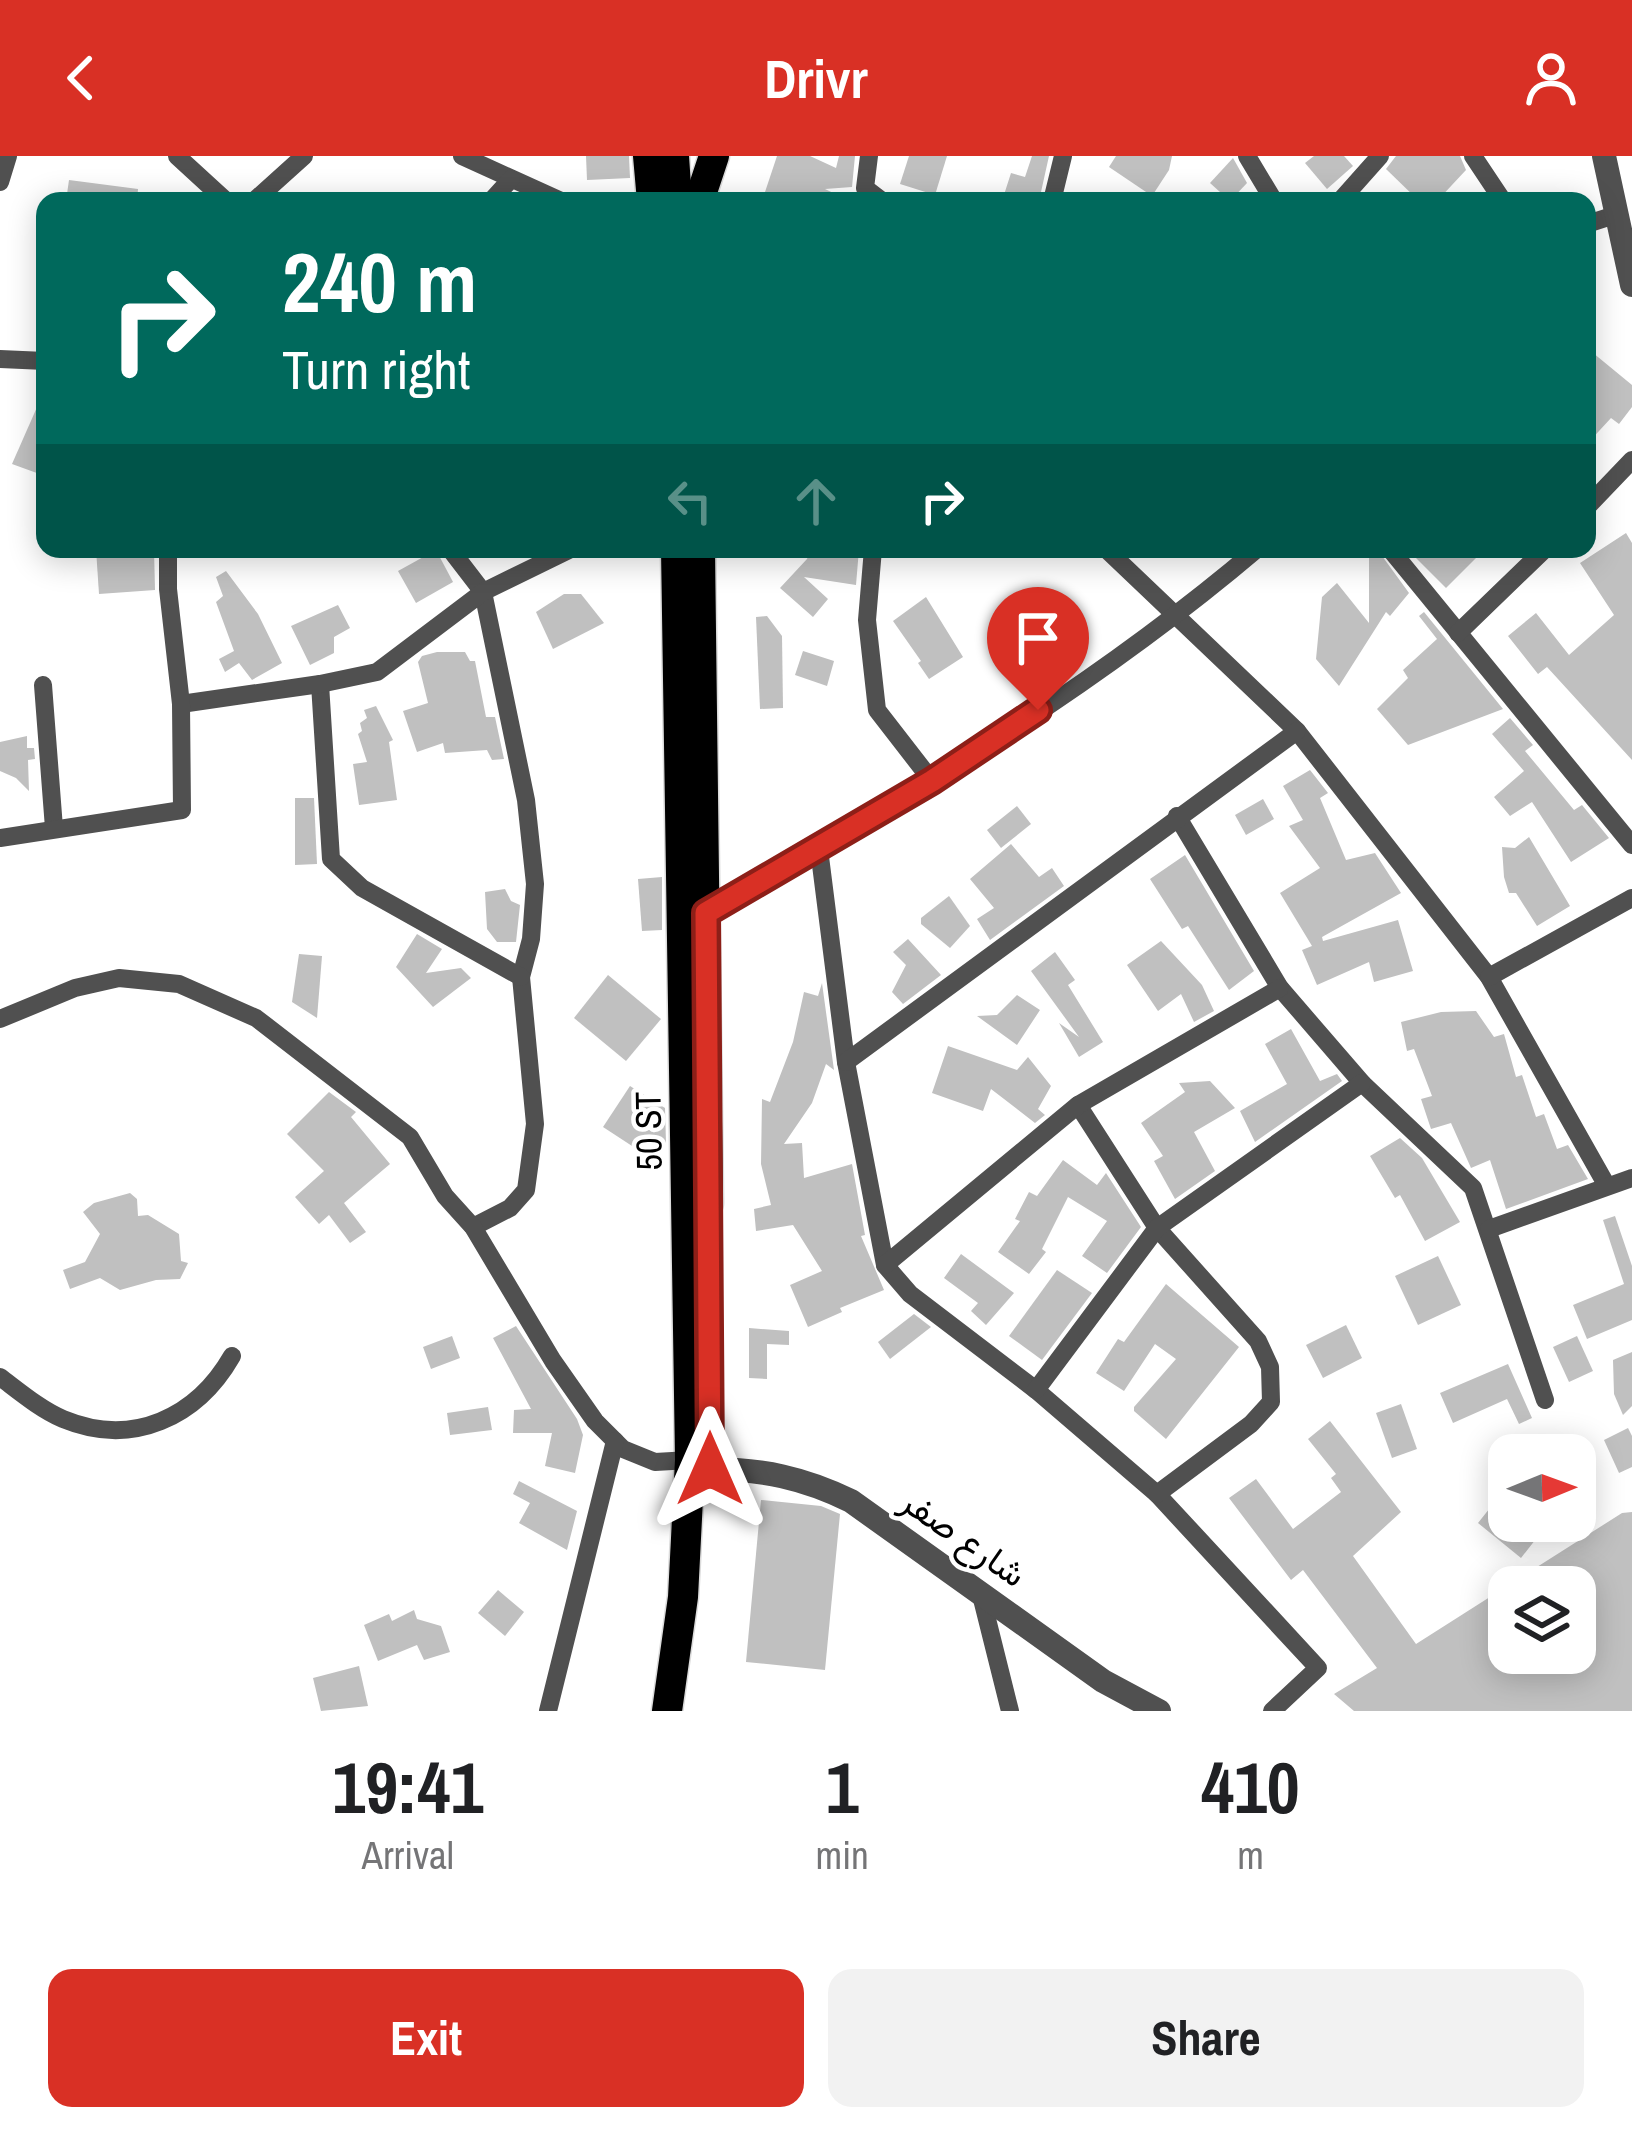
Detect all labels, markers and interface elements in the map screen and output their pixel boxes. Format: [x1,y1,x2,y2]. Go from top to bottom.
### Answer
text: Drivr [764,42,868,115]
icon: back [48,45,114,111]
icon: person [1518,45,1584,111]
text: 240 m [282,225,477,338]
icon: right [84,240,240,396]
text: Turn right [282,333,470,406]
icon: left [657,468,723,534]
icon: ahead [783,468,849,534]
icon: right [909,468,975,534]
pin [987,587,1089,710]
icon: arrive [1005,605,1071,671]
street label: 50 ST [623,1091,673,1171]
position arrow [647,1406,773,1532]
north arrow [1488,1434,1596,1542]
map controls [1488,1434,1596,1674]
street label: شارع صفر [890,1476,1036,1598]
button: layers [1488,1566,1596,1674]
text: 19:41 [332,1738,483,1835]
text: 1 [826,1738,859,1835]
text: 410 [1201,1738,1300,1835]
text: Arrival [362,1829,454,1881]
text: min [816,1829,869,1881]
text: m [1237,1829,1264,1881]
button: Exit [48,1969,804,2107]
button: Share [828,1969,1584,2107]

